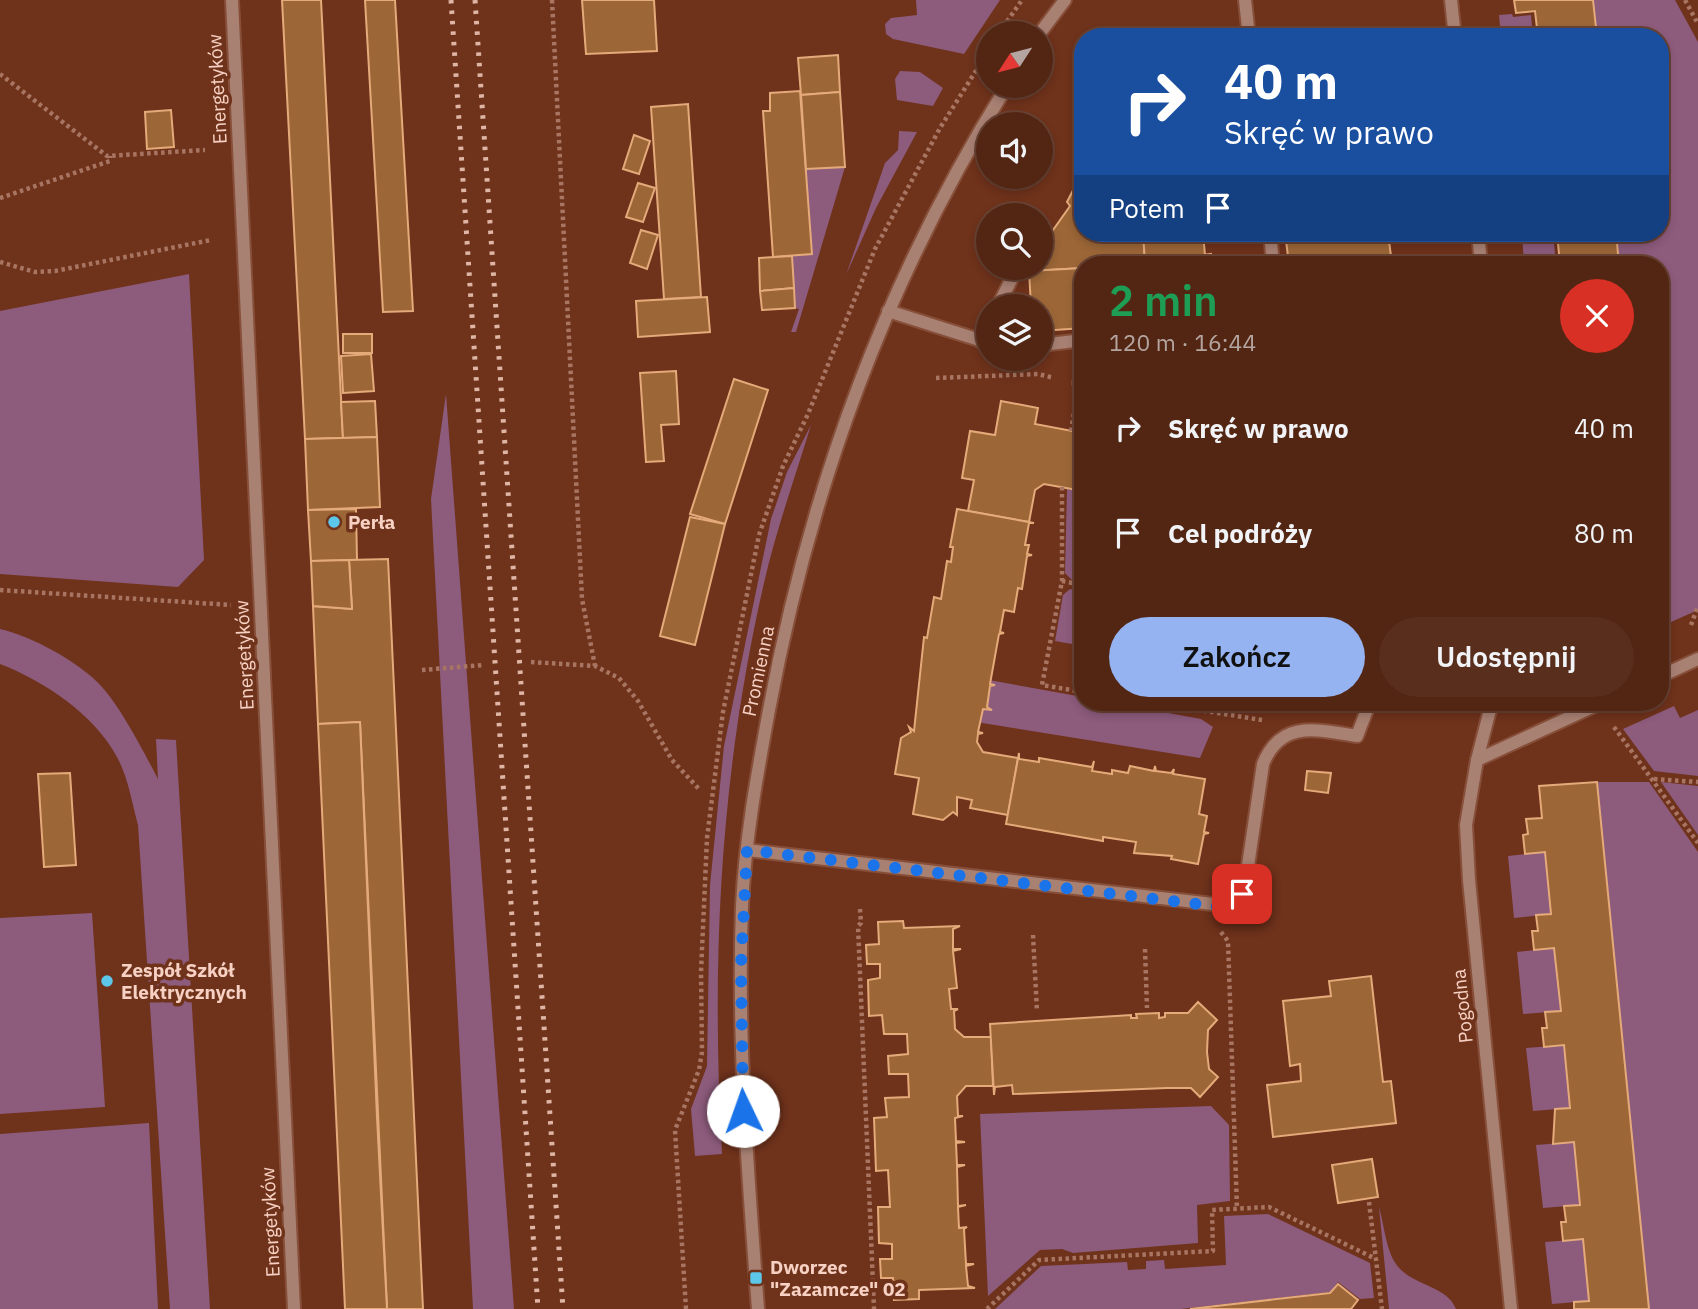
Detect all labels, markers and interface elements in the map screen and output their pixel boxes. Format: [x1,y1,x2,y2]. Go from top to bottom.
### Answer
north arrow [976,21,1054,98]
map controls [976,21,1053,371]
street label: Energetyków [202,33,232,145]
text: 40 m [1224,49,1338,112]
icon: right [1109,56,1200,147]
text: Skręć w prawo [1224,111,1434,153]
button: sound [976,112,1053,189]
icon: arrive [1199,189,1237,227]
text: Potem [1109,191,1185,225]
button: search [976,203,1053,280]
text: 2 min [1109,273,1218,328]
button: close [1560,279,1634,353]
button: layers [976,294,1053,371]
text: 120 m · 16:44 [1109,327,1256,357]
icon: right [1109,409,1147,447]
text: Skręć w prawo [1168,411,1349,445]
text: 40 m [1574,411,1634,445]
place label: Perła [348,510,395,534]
marker: Perła [326,514,342,530]
icon: arrive [1109,514,1147,552]
text: Cel podróży [1168,516,1312,550]
text: 80 m [1574,516,1634,550]
street label: Energetyków [229,599,259,711]
button: Zakończ [1109,617,1365,697]
button: Udostępnij [1379,617,1634,697]
street label: Promienna [737,623,779,719]
pin [1212,864,1272,924]
icon: arrive [1223,875,1261,913]
place label: Zespół Szkół Elektrycznych [121,958,247,1004]
street label: Pogodna [1446,968,1478,1044]
marker: Zespół Szkół Elektrycznych [99,973,115,989]
position arrow [706,1074,780,1148]
street label: Energetyków [255,1166,285,1278]
place label: Dworzec "Zazamcze" 02 [770,1255,906,1301]
marker: Dworzec "Zazamcze" 02 [748,1270,764,1286]

